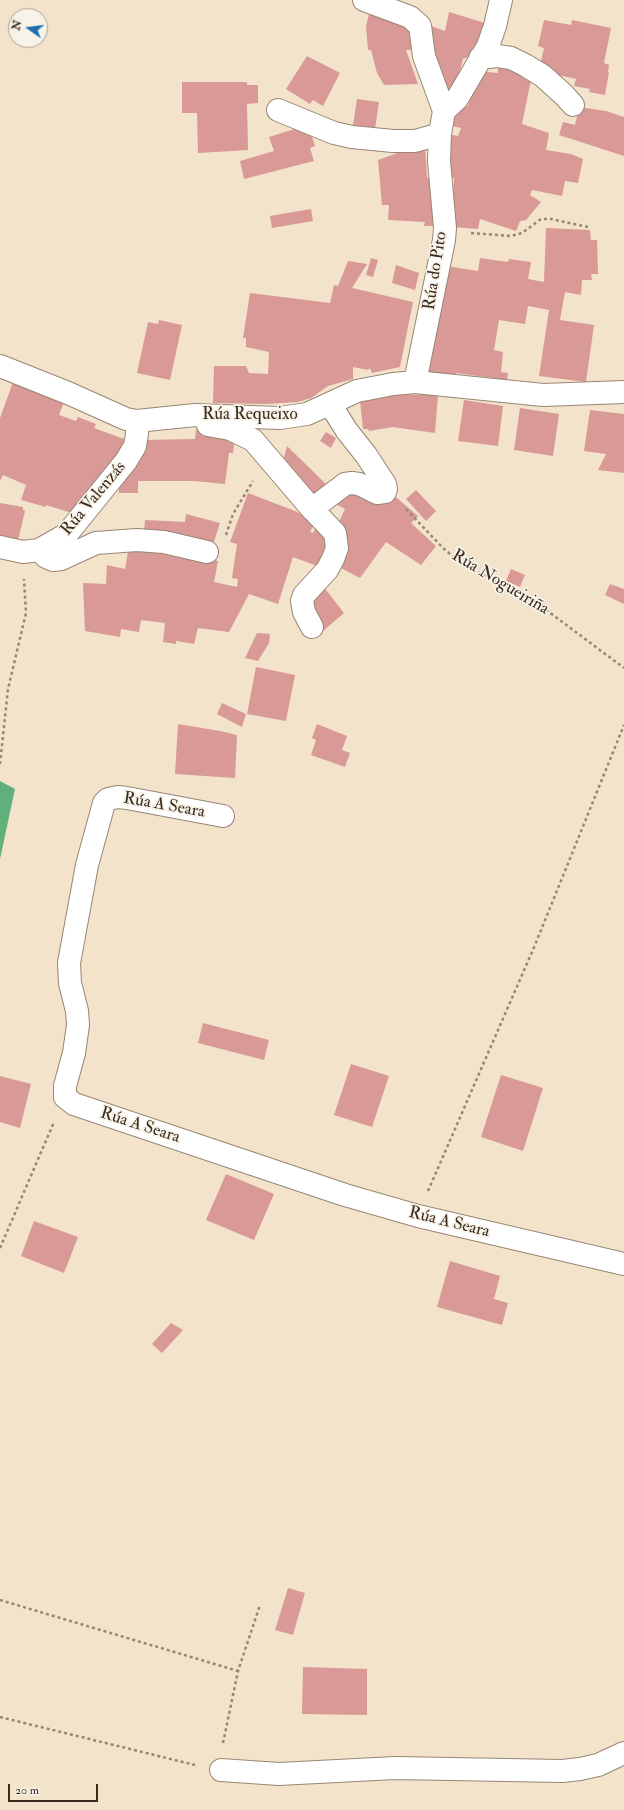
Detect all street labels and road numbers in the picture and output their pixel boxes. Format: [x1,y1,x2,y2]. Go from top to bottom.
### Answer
street label: Rúa do Pito [420,230,452,312]
street label: Rúa Requeixo [202,405,298,425]
street label: Rúa Valenzás [57,458,131,540]
street label: Rúa Nogueiriña [448,546,552,620]
street label: Rúa A Seara [122,789,206,823]
street label: Rúa A Seara [98,1104,182,1148]
street label: Rúa A Seara [406,1203,492,1243]

